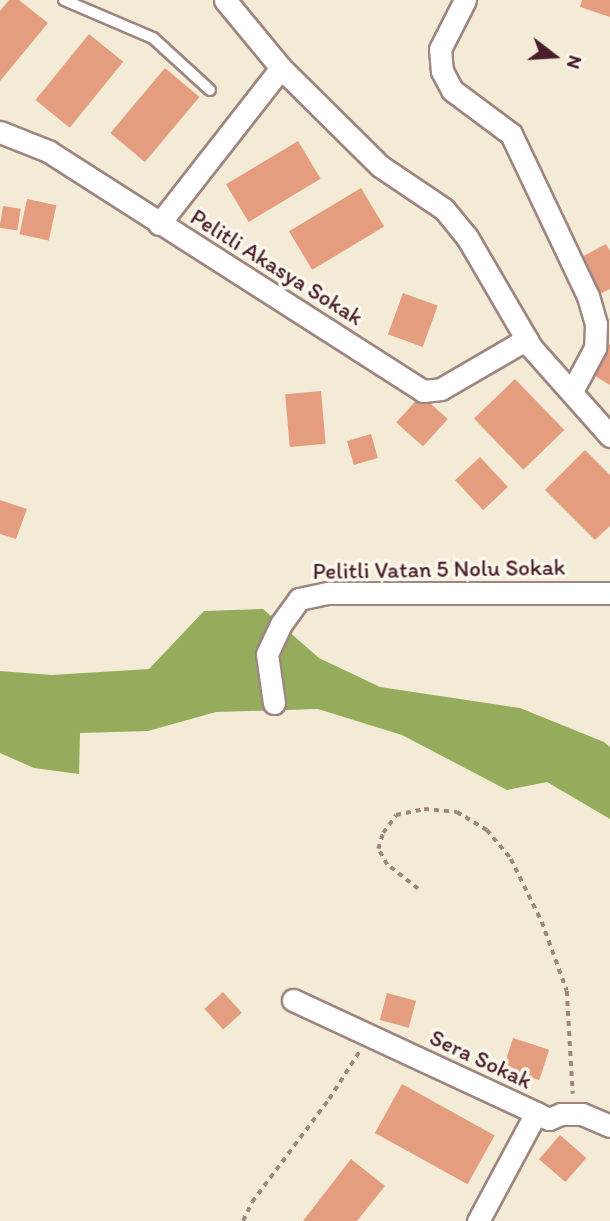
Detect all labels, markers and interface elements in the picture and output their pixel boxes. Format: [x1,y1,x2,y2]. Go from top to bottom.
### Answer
north arrow [519,21,589,91]
text: N [562,53,587,72]
street label: Pelitli Akasya Sokak [186,203,368,331]
street label: Pelitli Vatan 5 Nolu Sokak [313,553,565,585]
street label: Sera Sokak [426,1023,536,1095]

